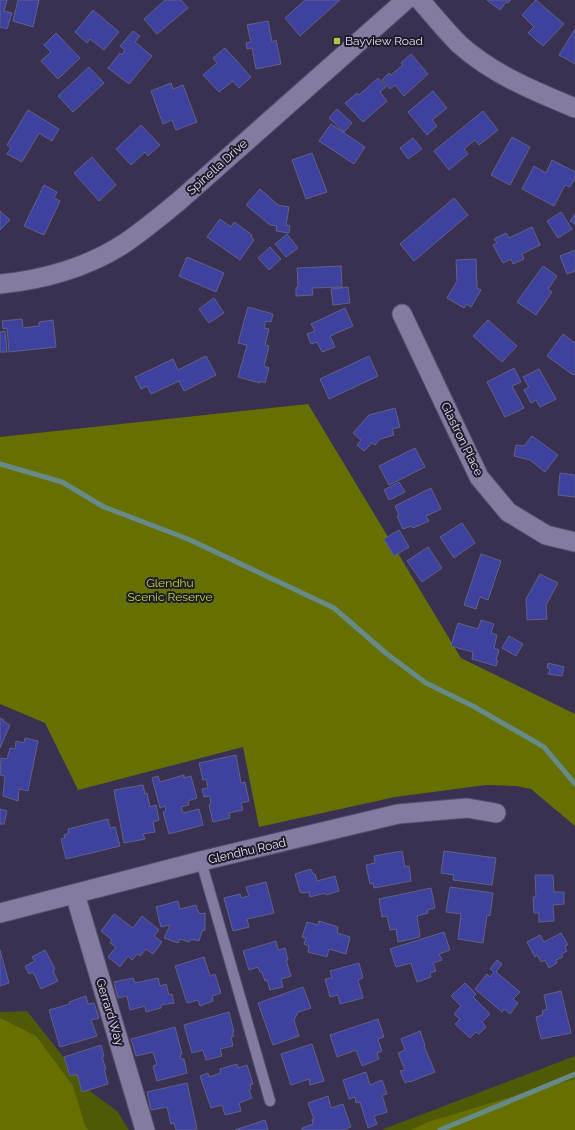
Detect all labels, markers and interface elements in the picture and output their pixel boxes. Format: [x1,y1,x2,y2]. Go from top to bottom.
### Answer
place label: Bayview Road [345,34,423,48]
marker: Bayview Road [332,36,342,46]
street label: Spinella Drive [184,136,250,198]
street label: Glastron Place [438,400,486,478]
park label: Glendhu Scenic Reserve [127,576,213,604]
street label: Glendhu Road [207,835,287,867]
street label: Gerrard Way [93,977,127,1048]

